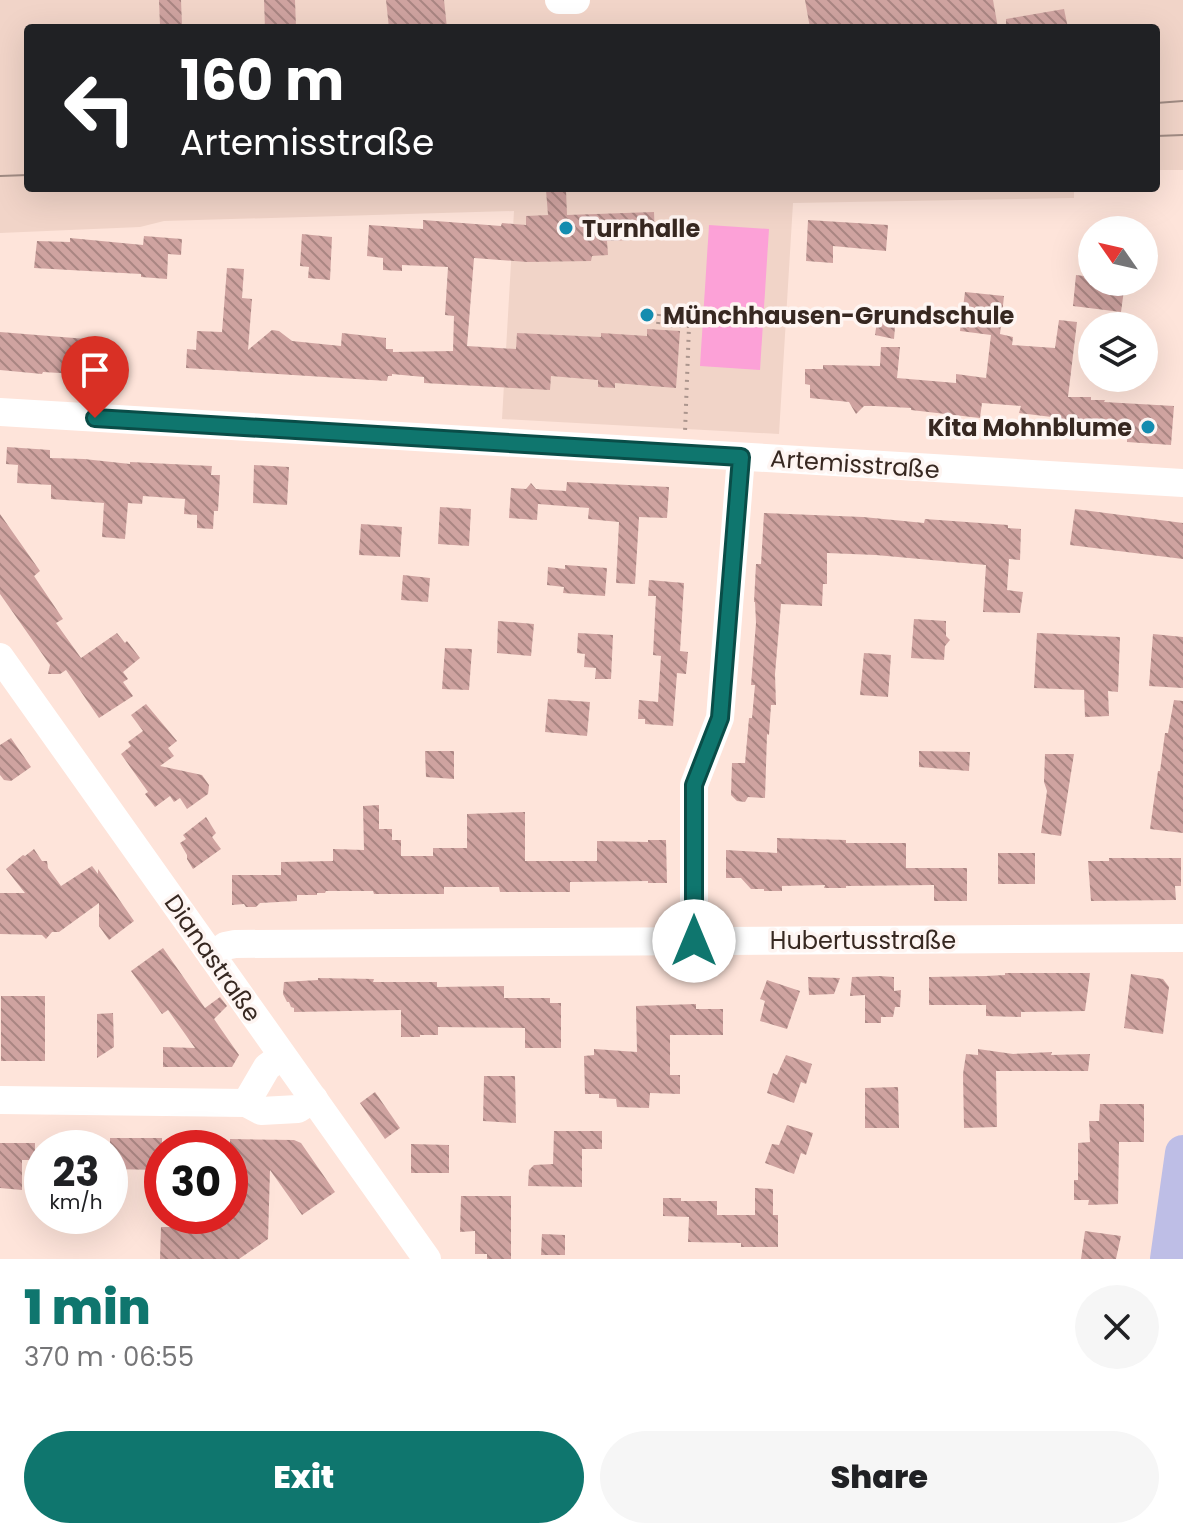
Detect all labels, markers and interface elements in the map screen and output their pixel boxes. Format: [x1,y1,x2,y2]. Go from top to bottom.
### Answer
text: 160 m [180,41,344,120]
icon: left [48,56,152,160]
text: Artemisstraße [180,117,434,168]
place label: Turnhalle [582,212,700,245]
north arrow [1078,216,1158,296]
map controls [1078,216,1158,392]
marker: Turnhalle [557,219,575,237]
place label: Münchhausen-Grundschule [663,299,1015,332]
marker: Münchhausen-Grundschule [638,306,656,324]
button: layers [1078,312,1158,392]
pin [61,336,129,418]
icon: arrive [73,348,117,392]
place label: Kita Mohnblume [928,411,1132,444]
marker: Kita Mohnblume [1139,418,1157,436]
street label: Artemisstraße [769,442,941,486]
street label: Dianastraße [157,888,269,1028]
position arrow [652,899,736,983]
street label: Hubertusstraße [770,924,956,957]
speed limit sign: 30 [144,1130,248,1234]
text: 23 [52,1144,100,1200]
text: km/h [49,1188,103,1216]
text: 1 min [24,1274,151,1341]
button: close [1075,1285,1159,1369]
text: 370 m · 06:55 [24,1339,194,1375]
button: Exit [24,1431,584,1523]
button: Share [600,1431,1159,1523]

